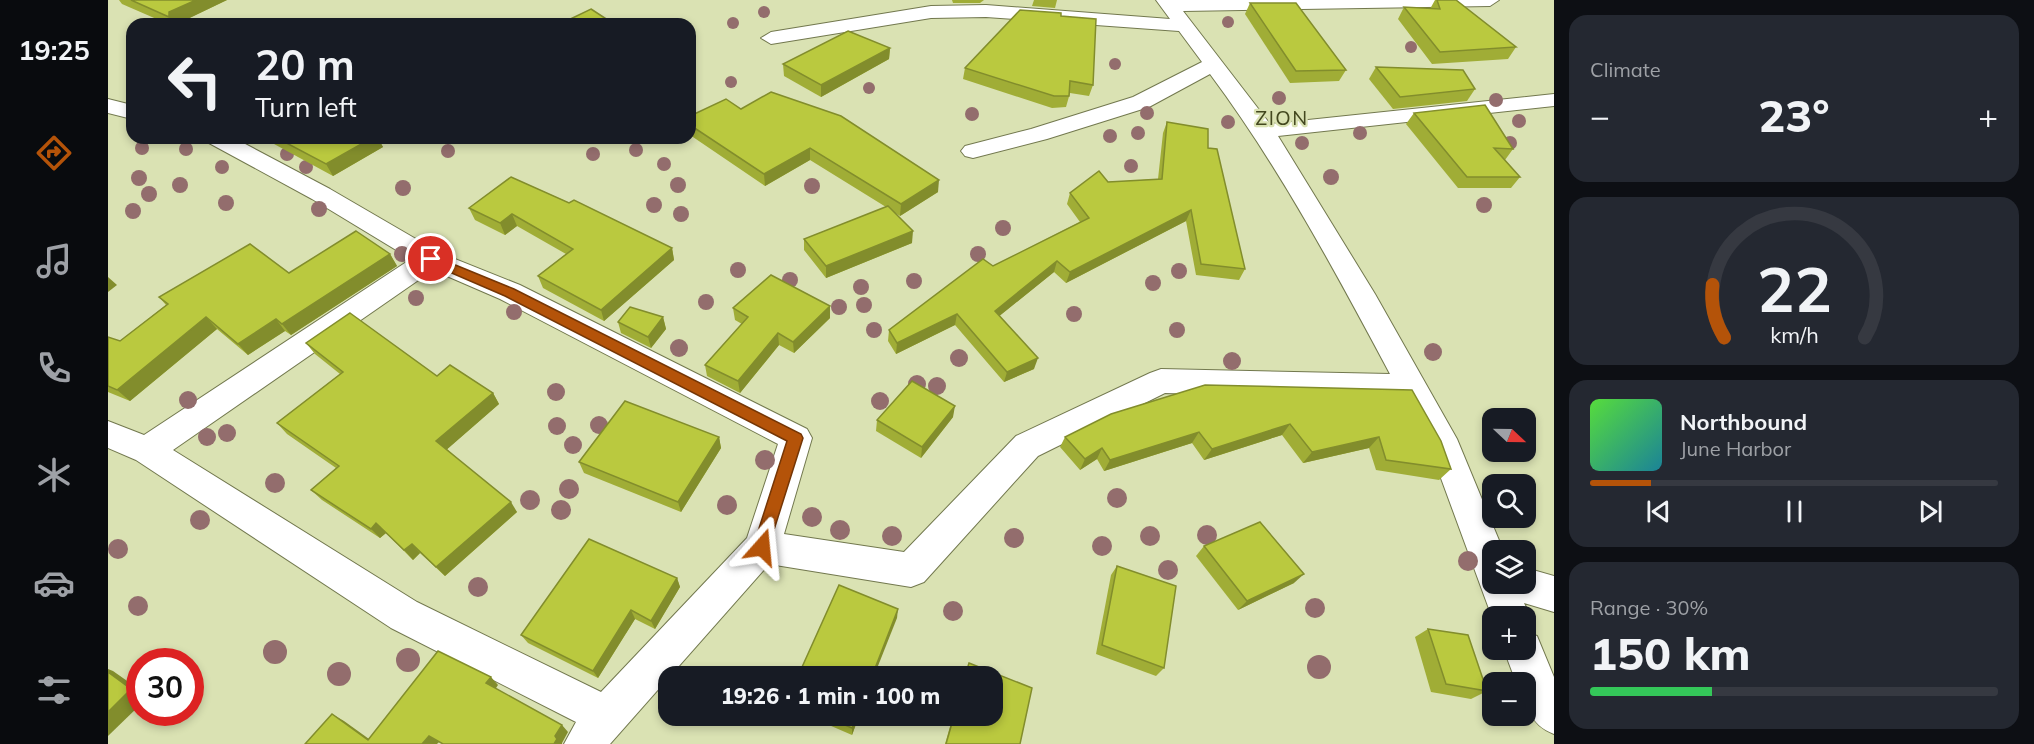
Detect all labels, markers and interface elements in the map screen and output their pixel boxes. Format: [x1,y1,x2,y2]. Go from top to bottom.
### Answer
text: 19:25 [18,33,90,67]
text: 20 m [255,38,355,91]
icon: left [156,42,234,120]
text: Climate [1590,57,1661,82]
text: 23° [1758,87,1830,143]
text: Turn left [255,90,357,124]
text: − [1590,95,1610,136]
text: + [1978,95,1998,136]
district label: ZION [1255,105,1309,130]
icon: directions [33,132,75,174]
pin [405,233,456,284]
icon: music [33,240,75,282]
icon: arrive [414,242,447,275]
text: 22 [1757,249,1831,328]
text: km/h [1770,321,1818,348]
icon: phone [33,347,75,389]
north arrow [1482,408,1536,462]
map controls [1482,408,1536,726]
text: Northbound [1680,408,1807,436]
text: June Harbor [1680,436,1791,461]
icon: climate [33,454,75,496]
button: search [1482,474,1536,528]
icon: previous [1642,495,1675,528]
icon: pause [1778,495,1811,528]
icon: next [1914,495,1947,528]
position arrow [730,515,794,579]
button: layers [1482,540,1536,594]
icon: car [33,562,75,604]
text: Range · 30% [1590,595,1708,620]
button: + [1482,606,1536,660]
text: 150 km [1590,625,1751,681]
speed limit sign: 30 [126,648,204,726]
icon: filters [33,669,75,711]
button: − [1482,672,1536,726]
text: 19:26 · 1 min · 100 m [721,682,940,710]

